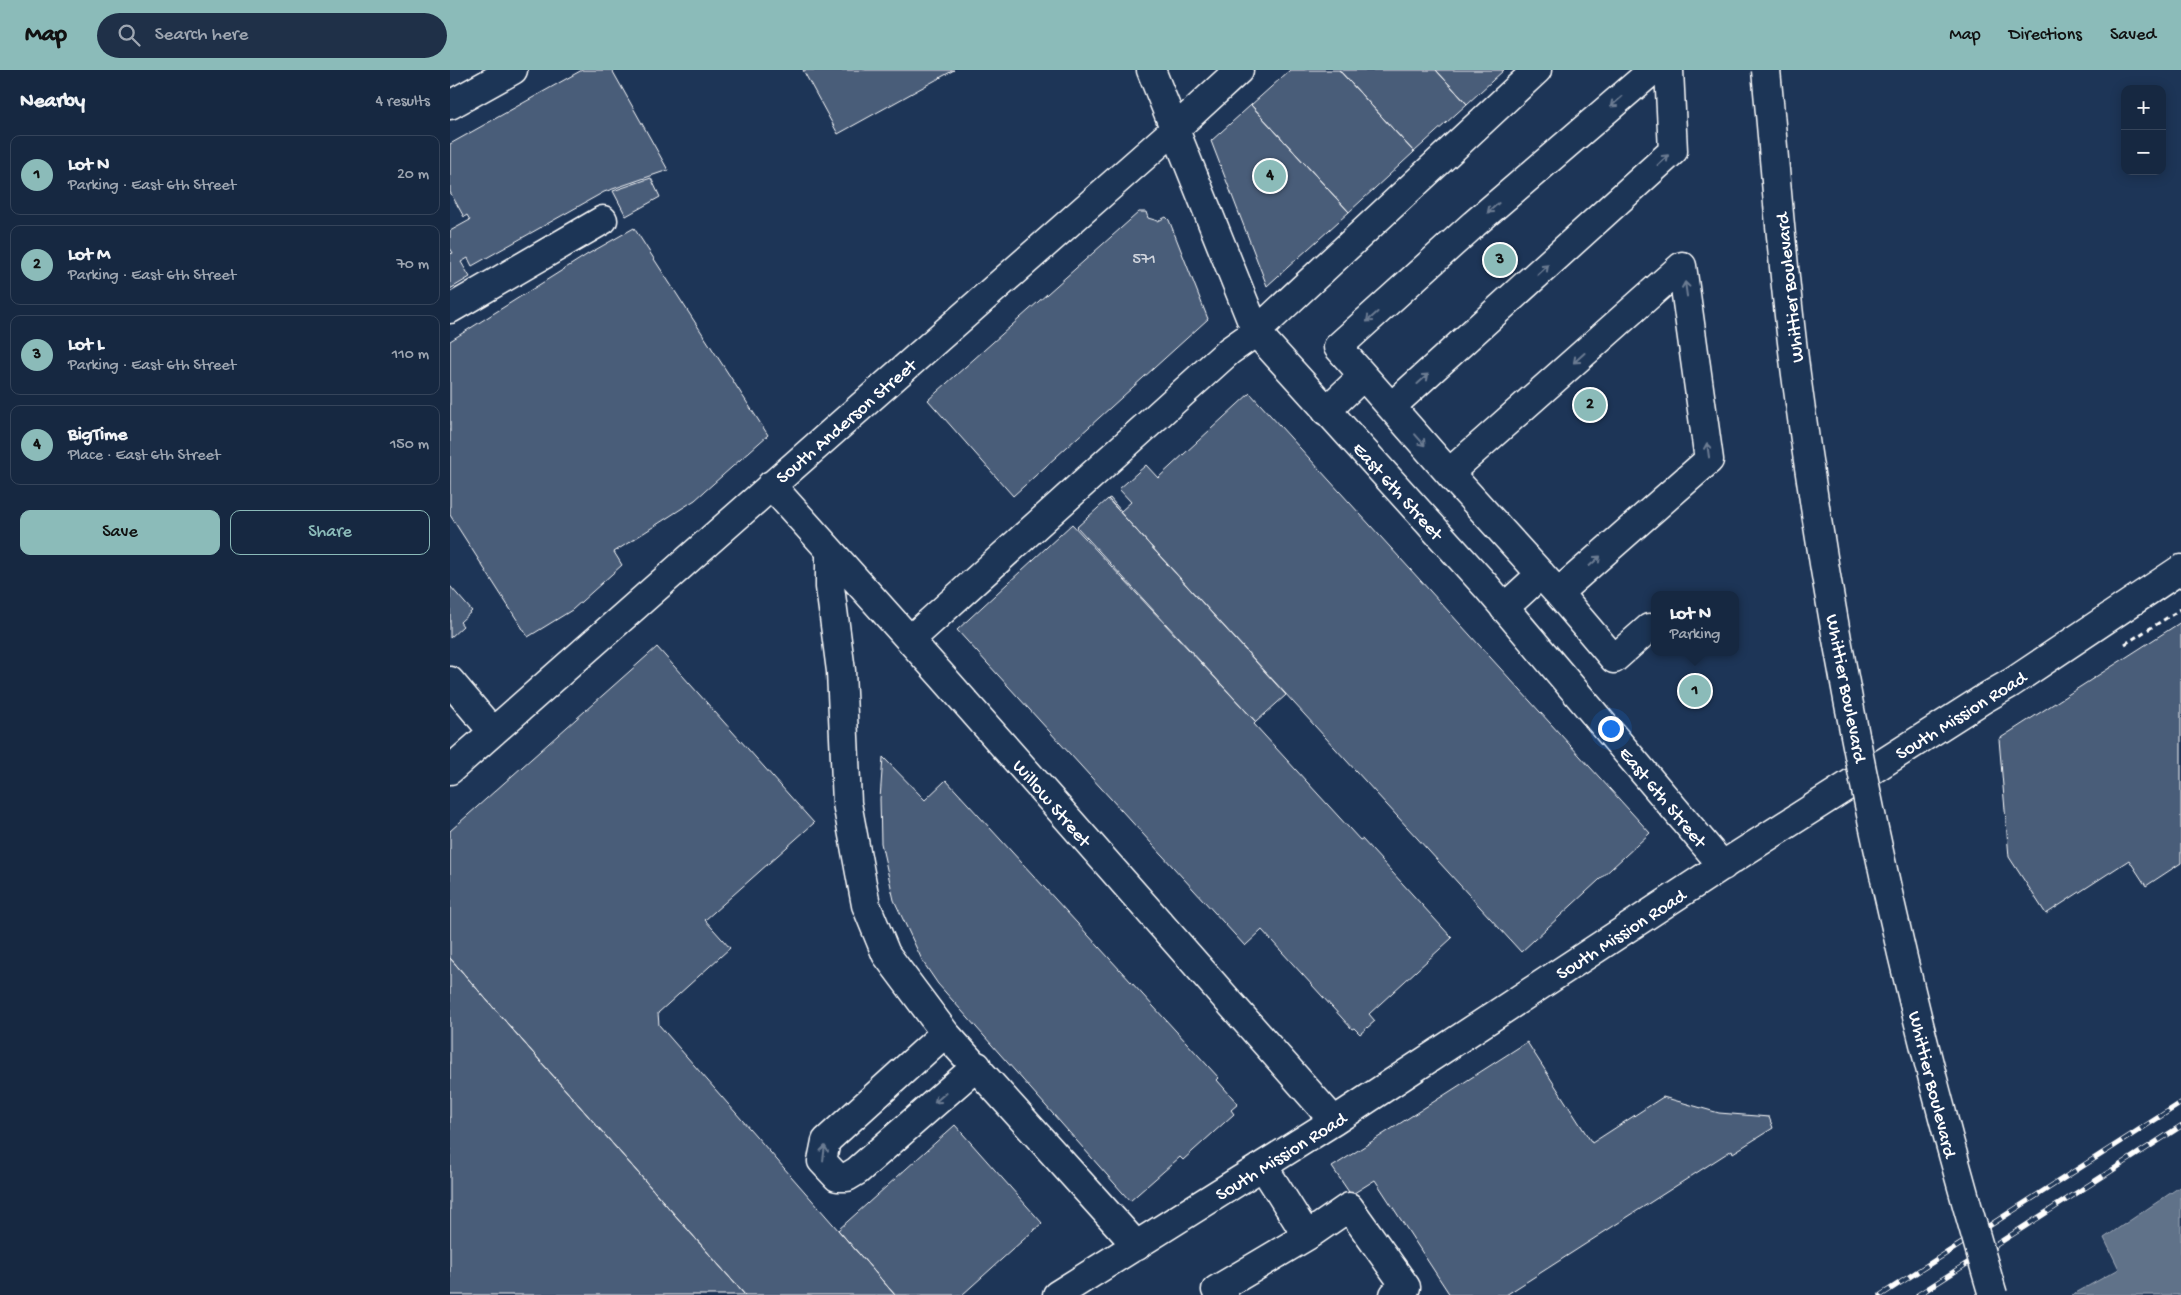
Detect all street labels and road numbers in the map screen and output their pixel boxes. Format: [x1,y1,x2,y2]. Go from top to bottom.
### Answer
street label: Whittier Boulevard [1772,210,1811,364]
street label: South Anderson Street [772,354,924,490]
street label: East 6th Street [1346,438,1448,548]
street label: Whittier Boulevard [1819,613,1871,767]
street label: South Mission Road [1892,666,2033,767]
street label: East 6th Street [1613,743,1712,855]
street label: Willow Street [1006,756,1096,854]
street label: South Mission Road [1553,884,1693,987]
street label: Whittier Boulevard [1901,1009,1960,1162]
street label: South Mission Road [1212,1107,1353,1208]

